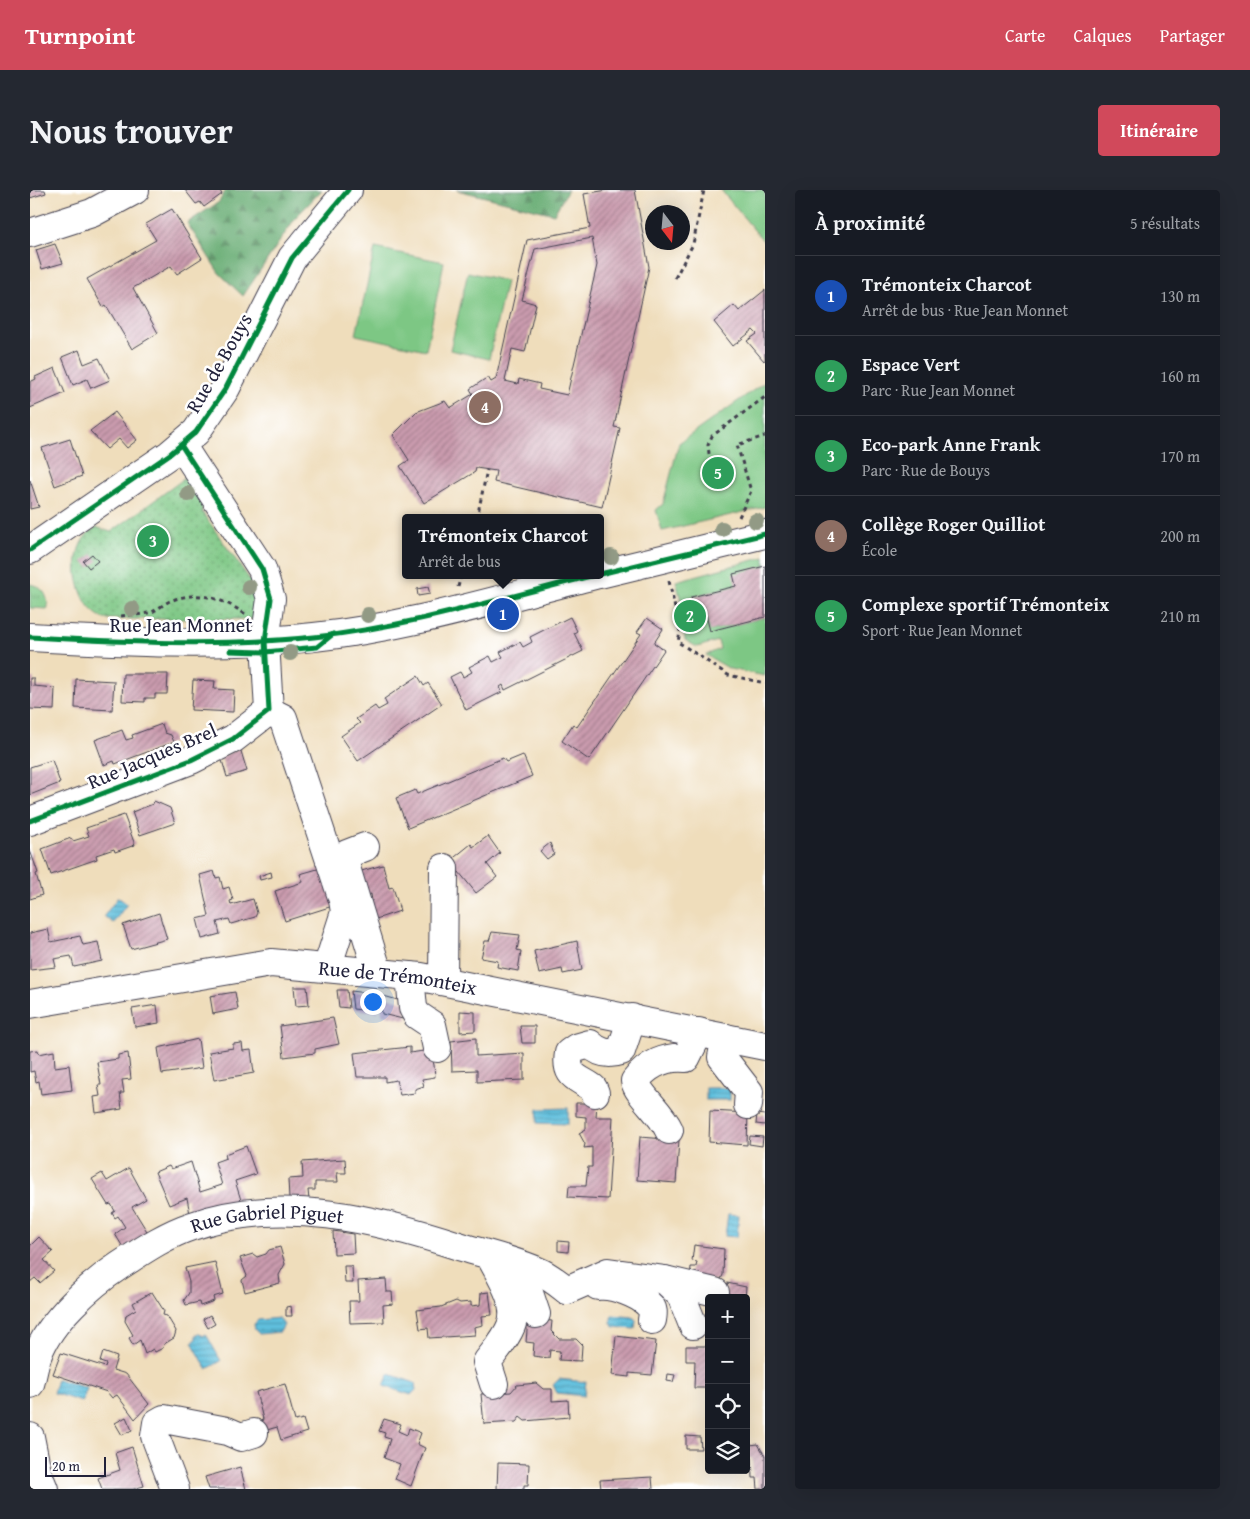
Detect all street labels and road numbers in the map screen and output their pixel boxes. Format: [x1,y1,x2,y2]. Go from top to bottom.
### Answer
street label: Rue de Bouys [178,307,259,418]
street label: Rue Jean Monnet [110,610,252,639]
street label: Rue Jacques Brel [83,715,221,796]
street label: Rue de Trémonteix [317,953,480,1002]
street label: Rue Gabriel Piguet [186,1196,346,1240]

